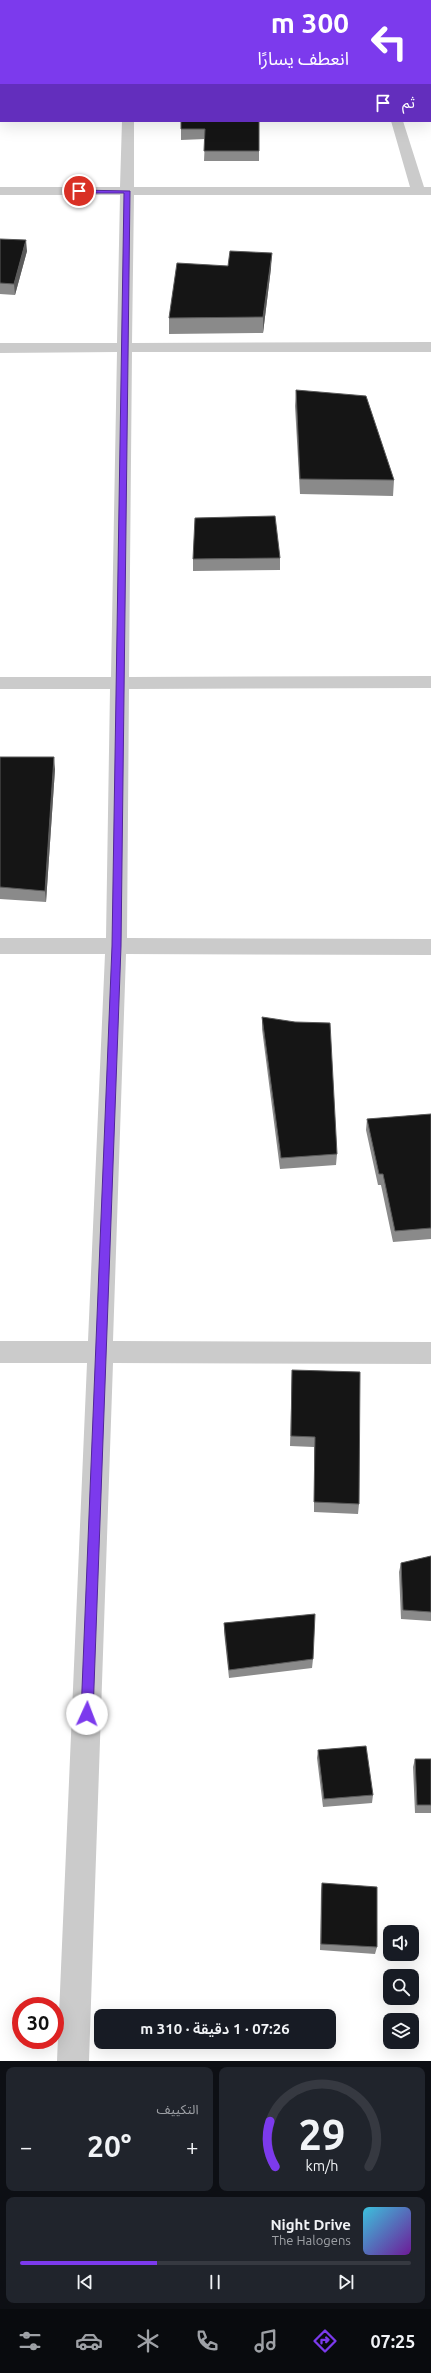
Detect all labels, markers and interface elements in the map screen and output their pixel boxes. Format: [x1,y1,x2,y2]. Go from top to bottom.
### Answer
text: 300 m [271,7,349,38]
icon: left [363,16,415,68]
text: انعطف يسارًا [257,48,349,68]
icon: arrive [372,92,394,114]
text: ثم [402,94,415,111]
pin [62,174,96,208]
icon: arrive [68,180,90,202]
position arrow [66,1693,108,1735]
map controls [383,1925,419,2049]
button: sound [383,1925,419,1961]
button: search [383,1969,419,2005]
speed limit sign: 30 [12,1997,64,2049]
button: layers [383,2013,419,2049]
text: 07:26 · 1 دقيقة · 310 m [140,2020,290,2037]
text: التكييف [157,2102,199,2116]
text: 29 [298,2111,345,2158]
text: 20° [87,2129,131,2163]
text: − [20,2134,32,2159]
text: + [186,2134,199,2159]
text: km/h [305,2158,338,2174]
text: Night Drive [270,2216,351,2233]
text: The Halogens [272,2233,351,2247]
icon: previous [74,2271,96,2293]
icon: pause [204,2271,226,2293]
icon: next [335,2271,357,2293]
icon: filters [16,2327,44,2355]
icon: car [75,2327,103,2355]
icon: climate [134,2327,162,2355]
icon: phone [193,2327,221,2355]
icon: music [252,2327,280,2355]
icon: directions [311,2327,339,2355]
text: 07:25 [370,2331,415,2351]

